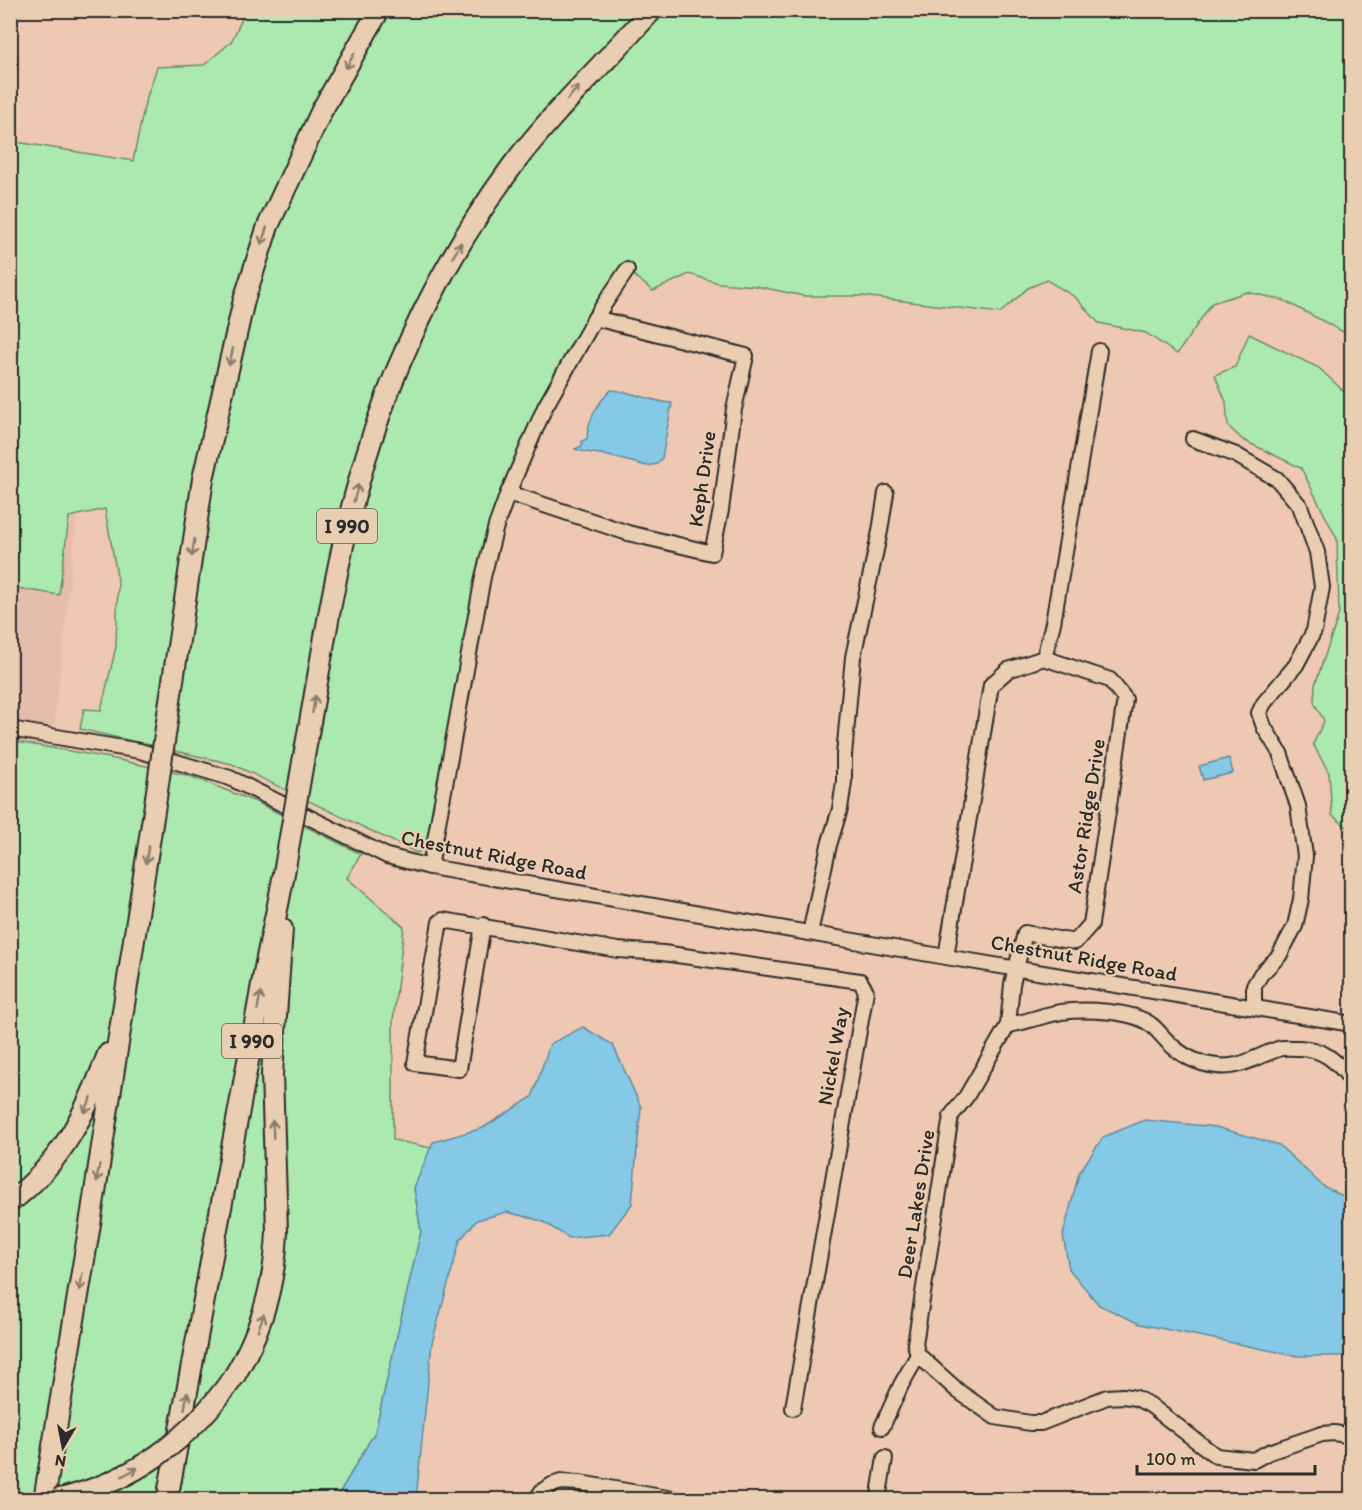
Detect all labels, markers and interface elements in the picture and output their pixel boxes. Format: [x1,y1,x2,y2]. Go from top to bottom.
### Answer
one-way arrow [343,52,355,69]
one-way arrow [566,86,580,101]
one-way arrow [258,226,269,245]
one-way arrow [452,242,464,259]
one-way arrow [224,347,236,366]
street label: Keph Drive [682,429,721,529]
one-way arrow [351,483,362,502]
road number: I 990 [317,509,377,543]
one-way arrow [187,537,198,557]
one-way arrow [309,695,320,715]
street label: Astor Ridge Drive [1061,737,1110,895]
street label: Chestnut Ridge Road [399,824,589,885]
one-way arrow [142,845,153,865]
street label: Chestnut Ridge Road [989,929,1179,986]
one-way arrow [253,992,264,1012]
street label: Nickel Way [812,1005,853,1107]
road number: I 990 [222,1024,282,1058]
one-way arrow [81,1096,93,1114]
one-way arrow [268,1120,279,1140]
street label: Deer Lakes Drive [891,1127,940,1280]
one-way arrow [93,1163,104,1182]
one-way arrow [75,1271,86,1291]
one-way arrow [256,1313,267,1332]
one-way arrow [181,1391,192,1411]
north arrow [33,1417,93,1477]
scale bar [1137,1438,1316,1476]
text: 100 m [1146,1448,1196,1470]
text: N [54,1451,67,1472]
one-way arrow [121,1466,138,1478]

